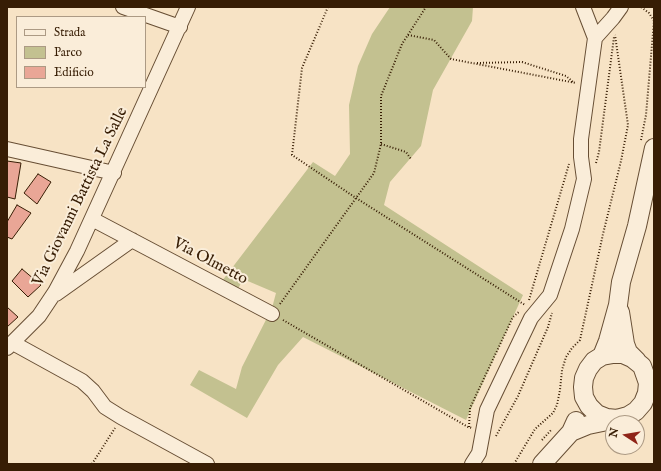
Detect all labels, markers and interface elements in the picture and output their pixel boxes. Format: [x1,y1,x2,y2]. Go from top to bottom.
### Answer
legend [16,16,146,88]
text: Strada [54,25,85,40]
text: Parco [54,45,82,60]
text: Edificio [54,65,94,80]
street label: Via Giovanni Battista La Salle [29,104,133,290]
street label: Via Olmetto [169,234,251,290]
north arrow [605,415,645,455]
text: N [606,427,622,439]

